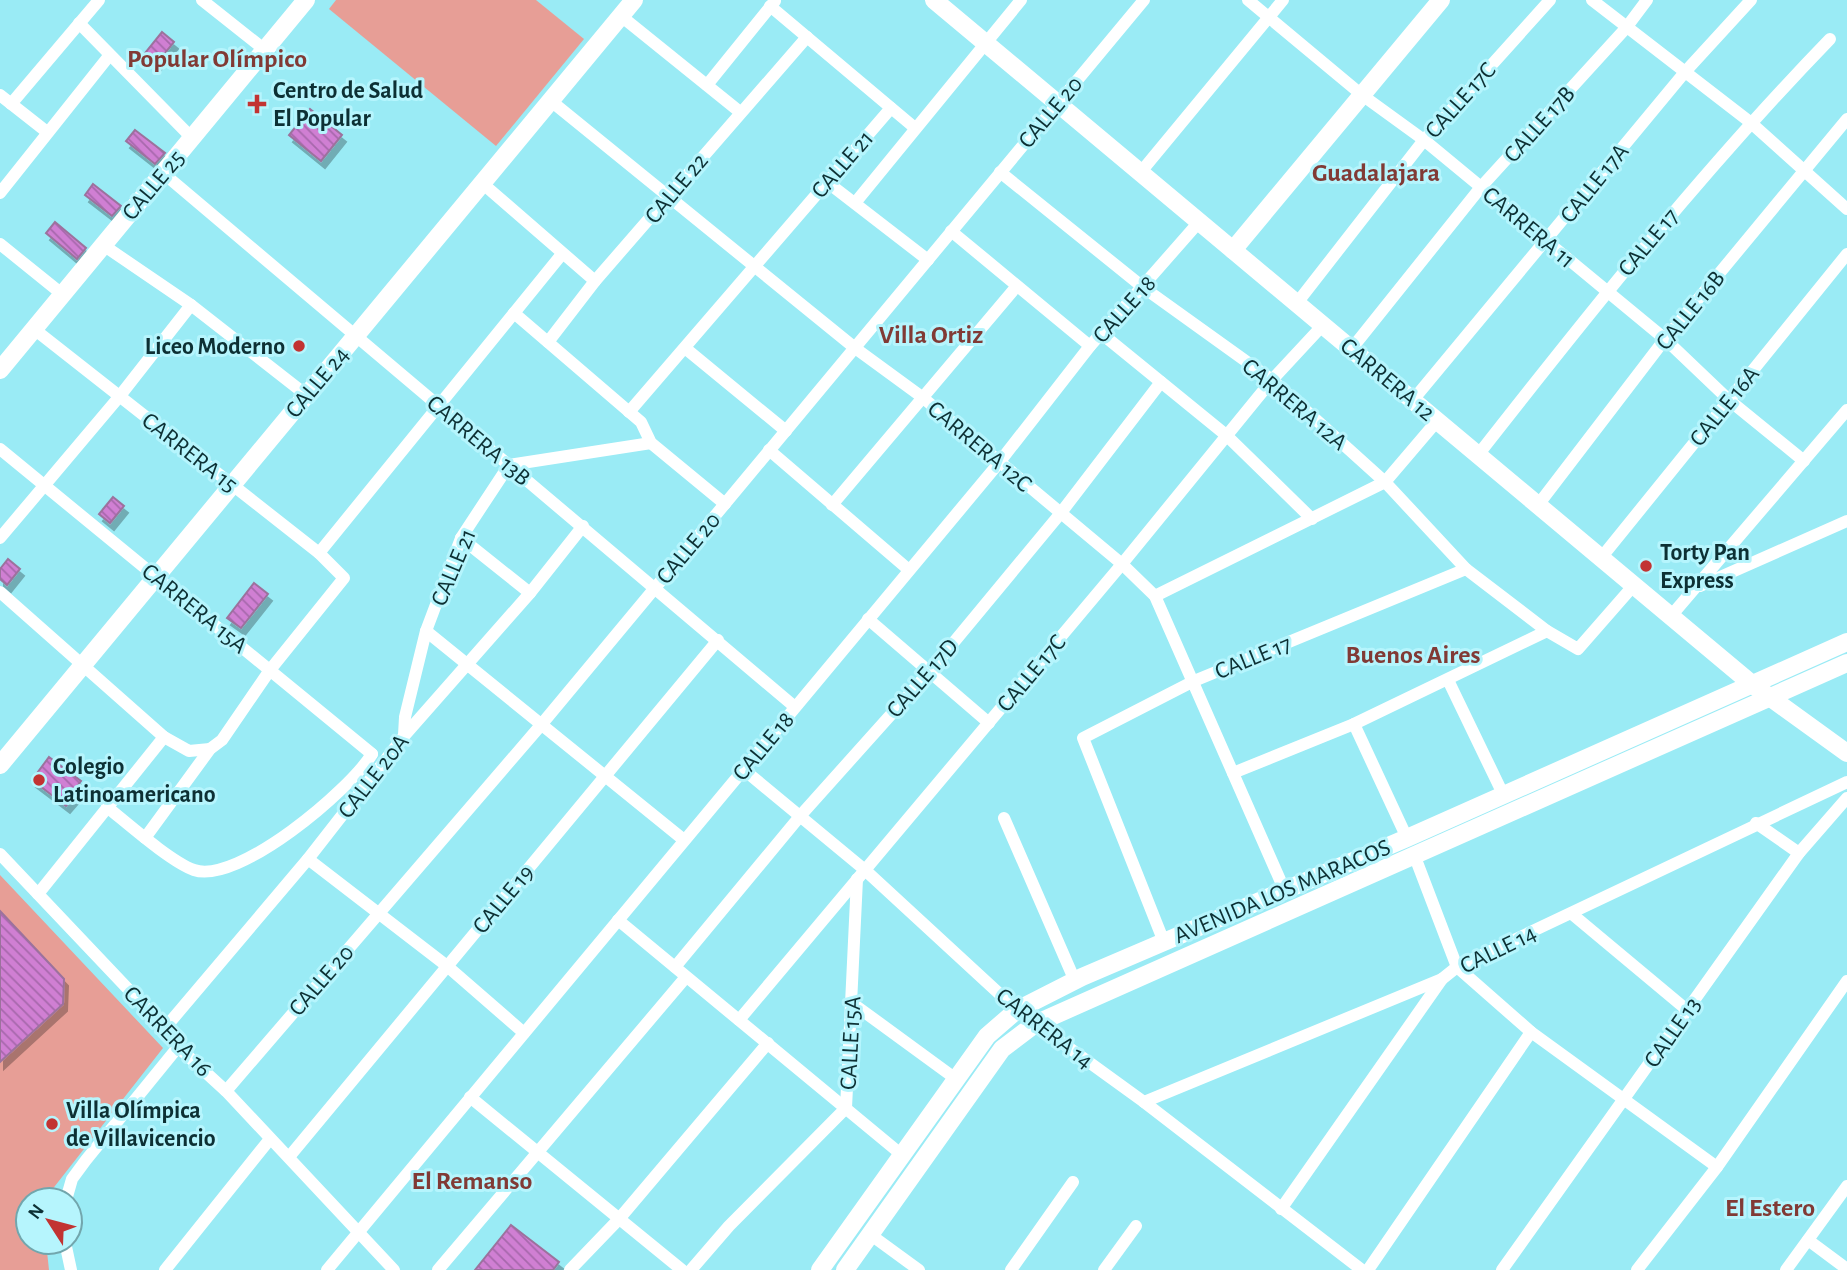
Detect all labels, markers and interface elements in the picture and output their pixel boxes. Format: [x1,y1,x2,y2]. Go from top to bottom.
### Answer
district label: Popular Olímpico [127,46,307,72]
street label: CALLE 17C [1421,58,1501,143]
street label: CALLE 20 [1014,72,1087,153]
place label: Centro de Salud El Popular [273,79,424,131]
street label: CALLE 17B [1500,82,1580,167]
marker: Centro de Salud El Popular [247,94,267,114]
street label: CALLE 21 [807,126,878,203]
street label: CALLE 17A [1556,139,1634,228]
street label: CALLE 25 [118,146,190,225]
street label: CALLE 22 [641,149,713,228]
district label: Guadalajara [1312,160,1440,186]
street label: CARRERA 11 [1478,183,1579,273]
street label: CALLE 17 [1614,204,1684,281]
street label: CALLE 16B [1652,266,1730,355]
street label: CALLE 18 [1089,271,1161,348]
district label: Villa Ortiz [879,322,983,348]
street label: CARRERA 12 [1336,334,1439,426]
place label: Liceo Moderno [145,335,285,359]
marker: Liceo Moderno [291,338,307,354]
street label: CALLE 24 [281,343,354,423]
street label: CARRERA 12A [1237,354,1351,455]
street label: CALLE 16A [1685,362,1764,451]
street label: CARRERA 13B [422,391,535,491]
street label: CARRERA 12C [923,397,1036,497]
street label: CARRERA 15 [137,408,242,497]
street label: CALLE 20 [652,508,725,589]
street label: CALLE 21 [427,525,481,609]
place label: Torty Pan Express [1660,541,1750,593]
marker: Torty Pan Express [1638,558,1654,574]
street label: CARRERA 15A [137,559,252,658]
street label: CALLE 17C [993,630,1071,717]
street label: CALLE 17 [1212,632,1295,684]
street label: CALLE 17D [882,635,963,723]
district label: Buenos Aires [1345,642,1481,668]
street label: CALLE 18 [728,708,799,786]
street label: CALLE 20A [334,730,414,823]
place label: Colegio Latinoamericano [53,755,216,807]
marker: Colegio Latinoamericano [31,772,47,788]
street label: AVENIDA LOS MARACOS [1171,835,1394,948]
street label: CALLE 19 [468,861,539,939]
street label: CALLE 14 [1456,921,1540,979]
street label: CALLE 20 [285,941,359,1021]
street label: CARRERA 16 [119,982,216,1081]
street label: CARRERA 14 [991,984,1097,1074]
street label: CALLE 13 [1640,993,1706,1072]
street label: CALLE 15A [837,995,865,1091]
place label: Villa Olímpica de Villavicencio [66,1099,216,1151]
marker: Villa Olímpica de Villavicencio [44,1116,60,1132]
district label: El Remanso [412,1168,533,1194]
north arrow [14,1186,84,1256]
district label: El Estero [1725,1195,1815,1221]
text: N [25,1201,48,1223]

